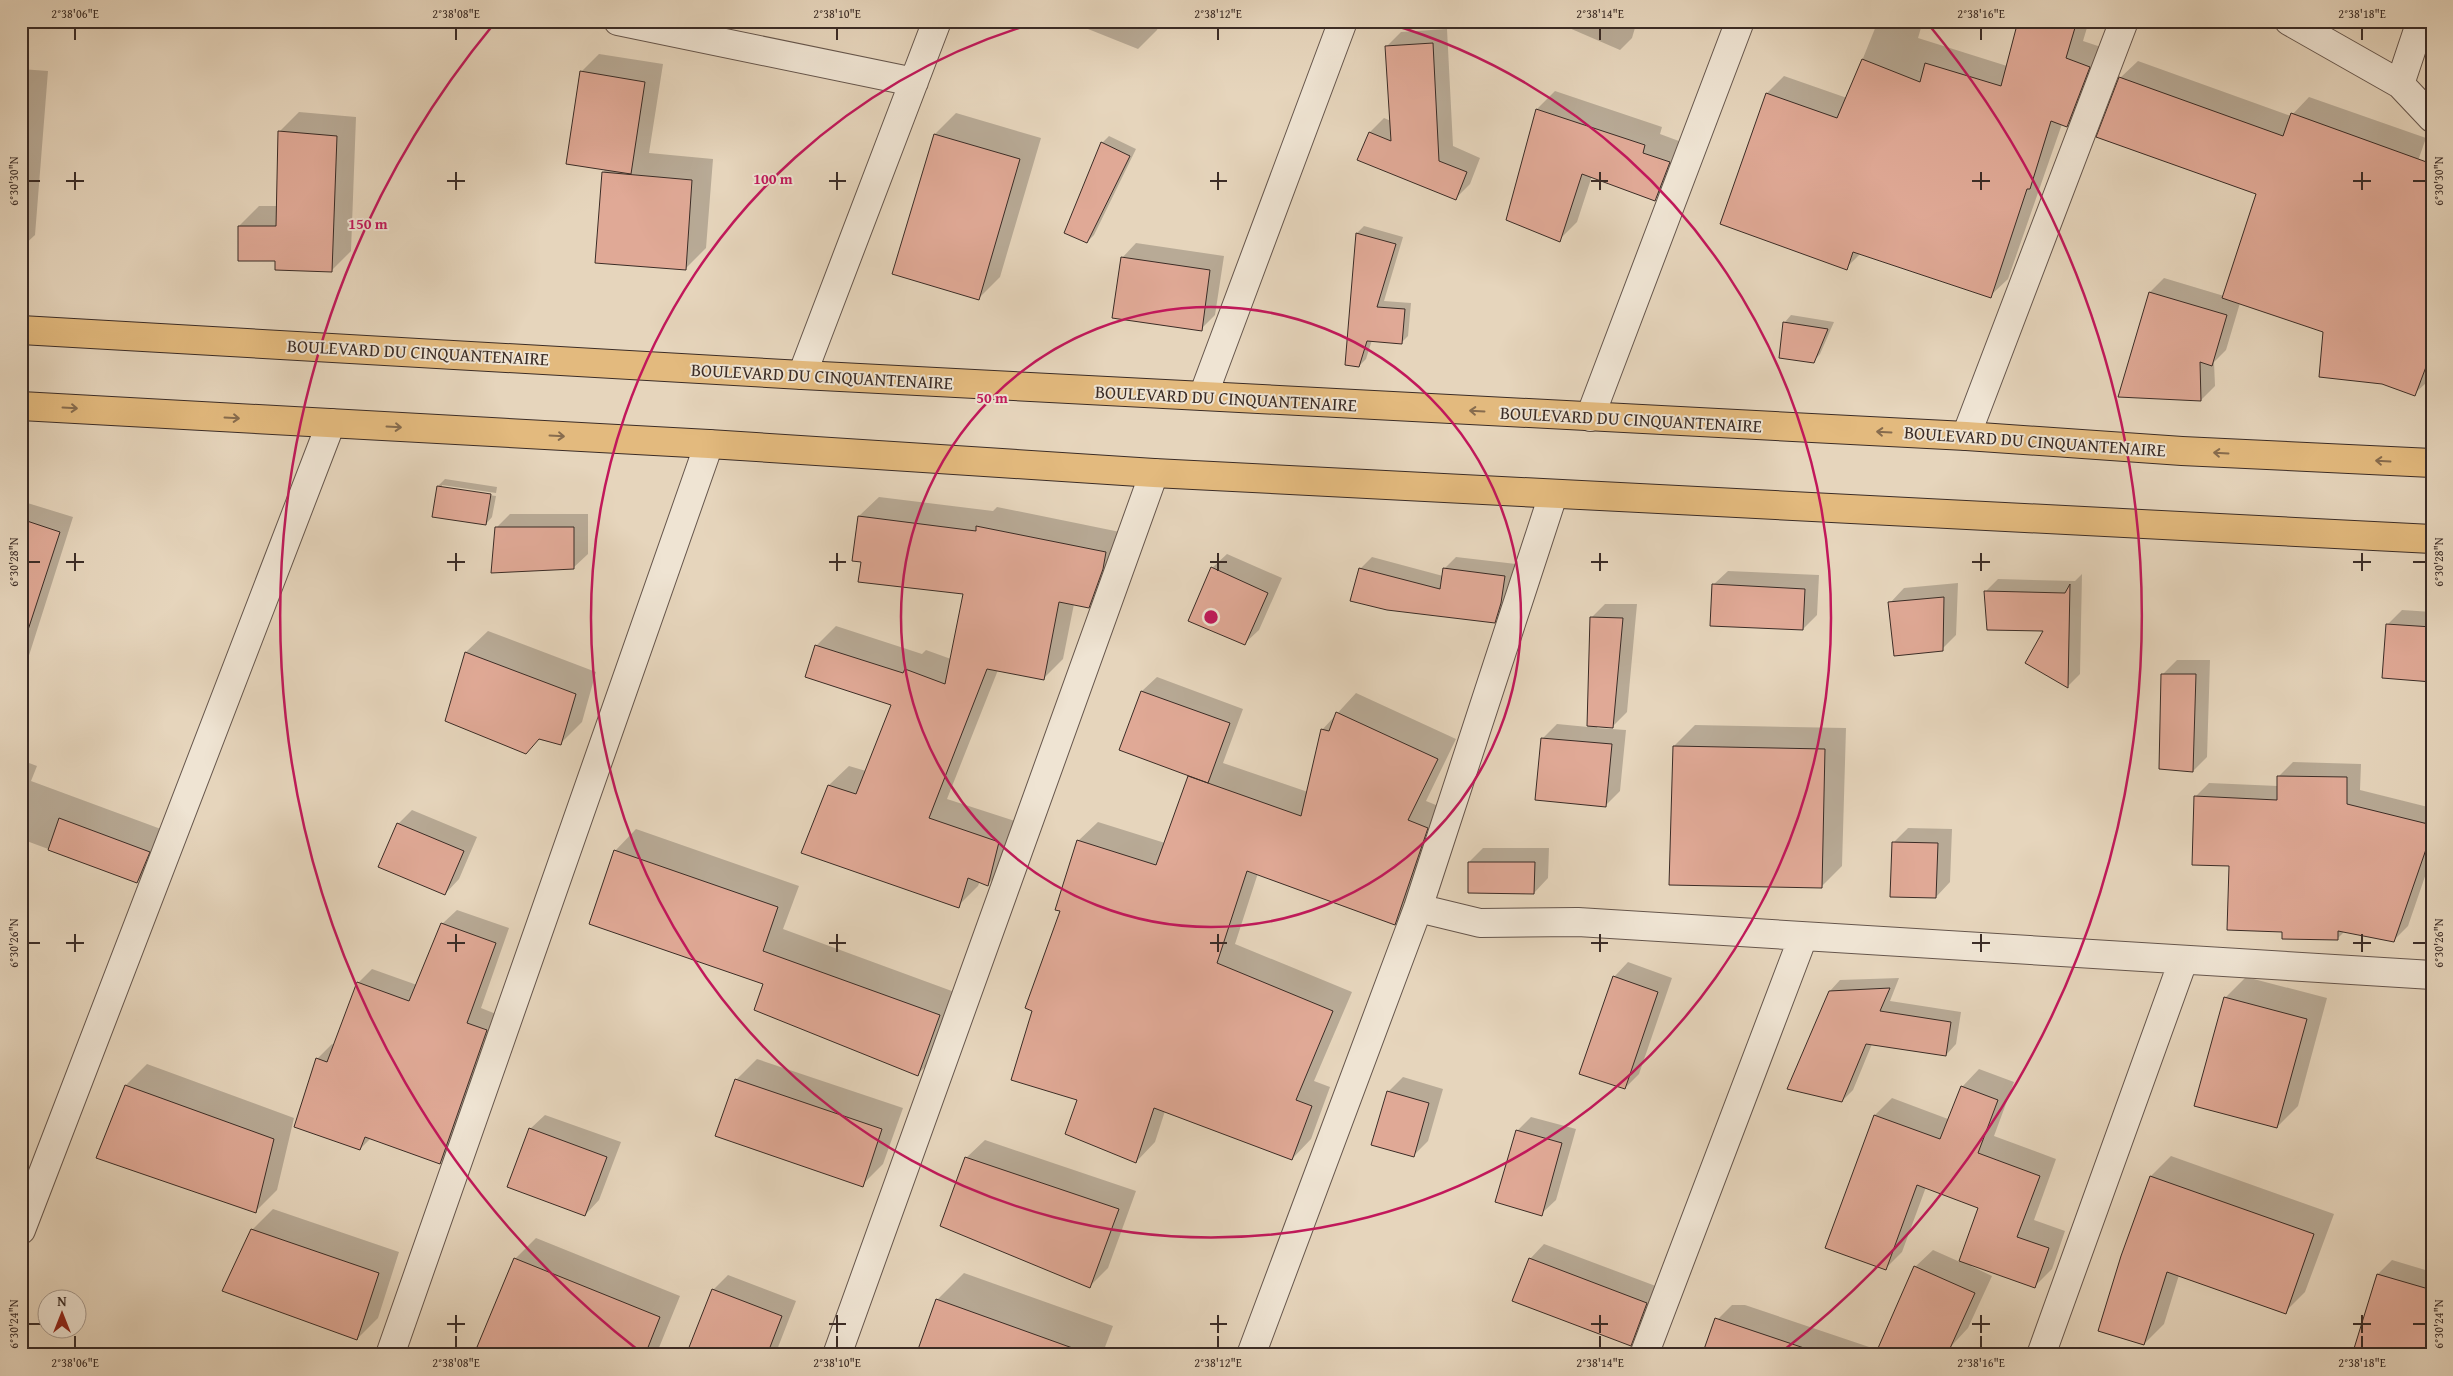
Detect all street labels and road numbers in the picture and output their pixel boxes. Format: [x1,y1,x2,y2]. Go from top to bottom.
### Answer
street label: BOULEVARD DU CINQUANTENAIRE [286,332,550,372]
street label: BOULEVARD DU CINQUANTENAIRE [690,356,954,396]
street label: BOULEVARD DU CINQUANTENAIRE [1094,378,1358,418]
street label: BOULEVARD DU CINQUANTENAIRE [1499,399,1763,439]
street label: BOULEVARD DU CINQUANTENAIRE [1903,418,2167,464]

